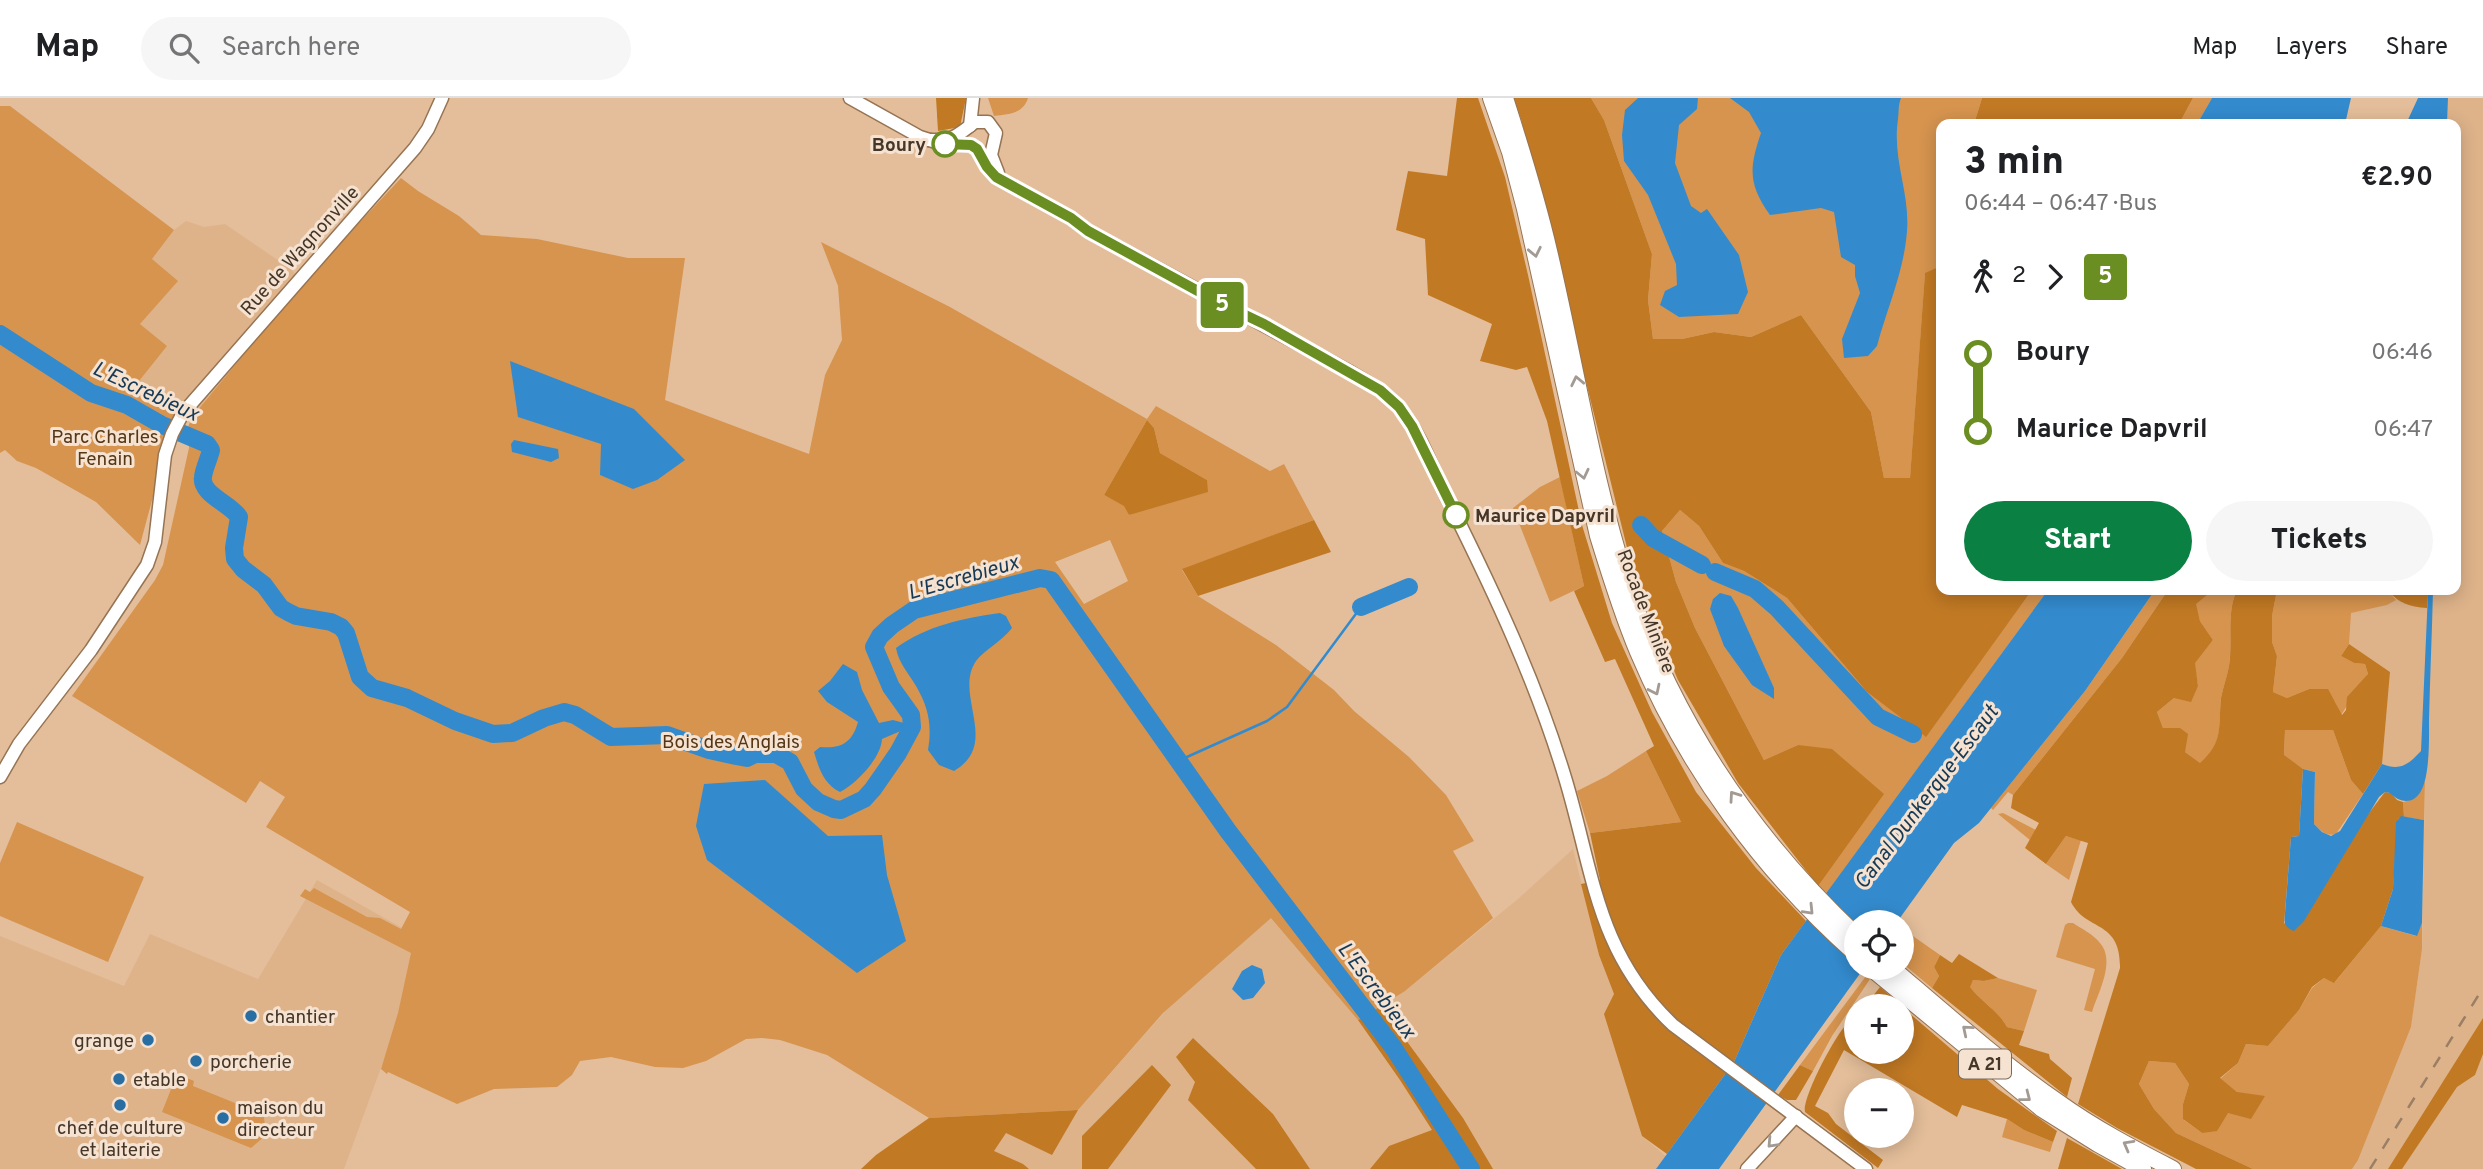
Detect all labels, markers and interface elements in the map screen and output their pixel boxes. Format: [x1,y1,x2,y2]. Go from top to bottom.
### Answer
search box [141,17,631,80]
text: Map [35,27,99,69]
icon: search [165,29,203,67]
text: Search here [221,32,360,65]
text: Map [2192,33,2237,63]
text: Layers [2275,33,2347,63]
text: Share [2385,33,2448,63]
marker: Boury [932,131,958,157]
place label: Boury [872,134,926,158]
text: 3 min [1964,139,2064,188]
text: €2.90 [2361,162,2433,195]
street label: Rue de Wagnonville [236,182,365,321]
text: 06:44 – 06:47 · Bus [1964,190,2157,219]
one-way arrow [1527,246,1541,258]
icon: walk [1964,258,2002,296]
icon: forward [2036,258,2074,296]
text: 2 [2012,262,2026,291]
text: 5 [2098,262,2113,292]
line badge: 5 [1199,282,1245,328]
text: 5 [1215,290,1229,320]
text: Boury [2016,337,2090,370]
text: 06:46 [2371,339,2433,368]
water label: L'Escrebieux [88,356,204,429]
one-way arrow [1571,375,1585,387]
text: Maurice Dapvril [2016,414,2208,447]
text: 06:47 [2373,416,2433,445]
park label: Parc Charles Fenain [51,426,159,472]
one-way arrow [1575,468,1590,480]
button: Start [1964,501,2192,581]
button: Tickets [2206,501,2433,581]
marker: Maurice Dapvril [1443,502,1469,528]
place label: Maurice Dapvril [1475,505,1615,529]
street label: Rocade Minière [1610,546,1680,677]
water label: L'Escrebieux [905,549,1024,607]
one-way arrow [1647,683,1661,695]
water label: Canal Dunkerque-Escaut [1849,699,2006,895]
park label: Bois des Anglais [662,731,800,755]
one-way arrow [1730,791,1742,804]
one-way arrow [1801,901,1814,914]
map controls [1844,910,1914,1148]
button: locate [1844,910,1914,980]
water label: L'Escrebieux [1331,937,1422,1046]
button: + [1844,994,1914,1064]
place label: chantier [265,1006,336,1030]
marker: chantier [243,1008,259,1024]
one-way arrow [1962,1026,1975,1038]
place label: grange [74,1030,134,1054]
marker: grange [140,1032,156,1048]
road number: A 21 [1959,1049,2011,1079]
place label: porcherie [210,1051,292,1075]
marker: porcherie [188,1053,204,1069]
place label: etable [133,1069,186,1093]
marker: etable [111,1071,127,1087]
button: − [1844,1078,1914,1148]
one-way arrow [2019,1088,2031,1101]
marker: chef de culture et laiterie [112,1097,128,1113]
place label: maison du directeur [237,1097,324,1143]
marker: maison du directeur [215,1110,231,1126]
place label: chef de culture et laiterie [57,1117,183,1163]
one-way arrow [1767,1135,1780,1148]
one-way arrow [2123,1140,2136,1153]

